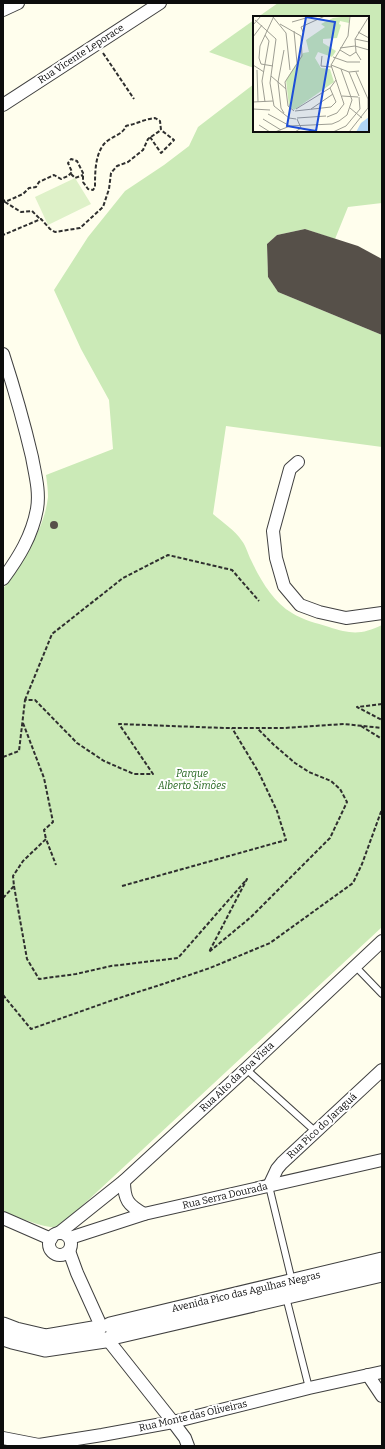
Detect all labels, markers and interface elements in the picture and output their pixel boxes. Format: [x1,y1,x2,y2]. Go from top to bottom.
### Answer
inset map [253,16,369,132]
street label: Rua Vicente Leporace [36,22,126,86]
park label: Parque Alberto Simões [157,768,226,792]
street label: Rua Alto da Boa Vista [197,1039,277,1115]
street label: Rua Pico do Jaraguá [285,1090,360,1161]
street label: Rua Serra Dourada [181,1180,269,1212]
street label: Avenida Pico das Agulhas Negras [170,1269,322,1315]
street label: Rua Monte das Oliveiras [138,1398,249,1434]

